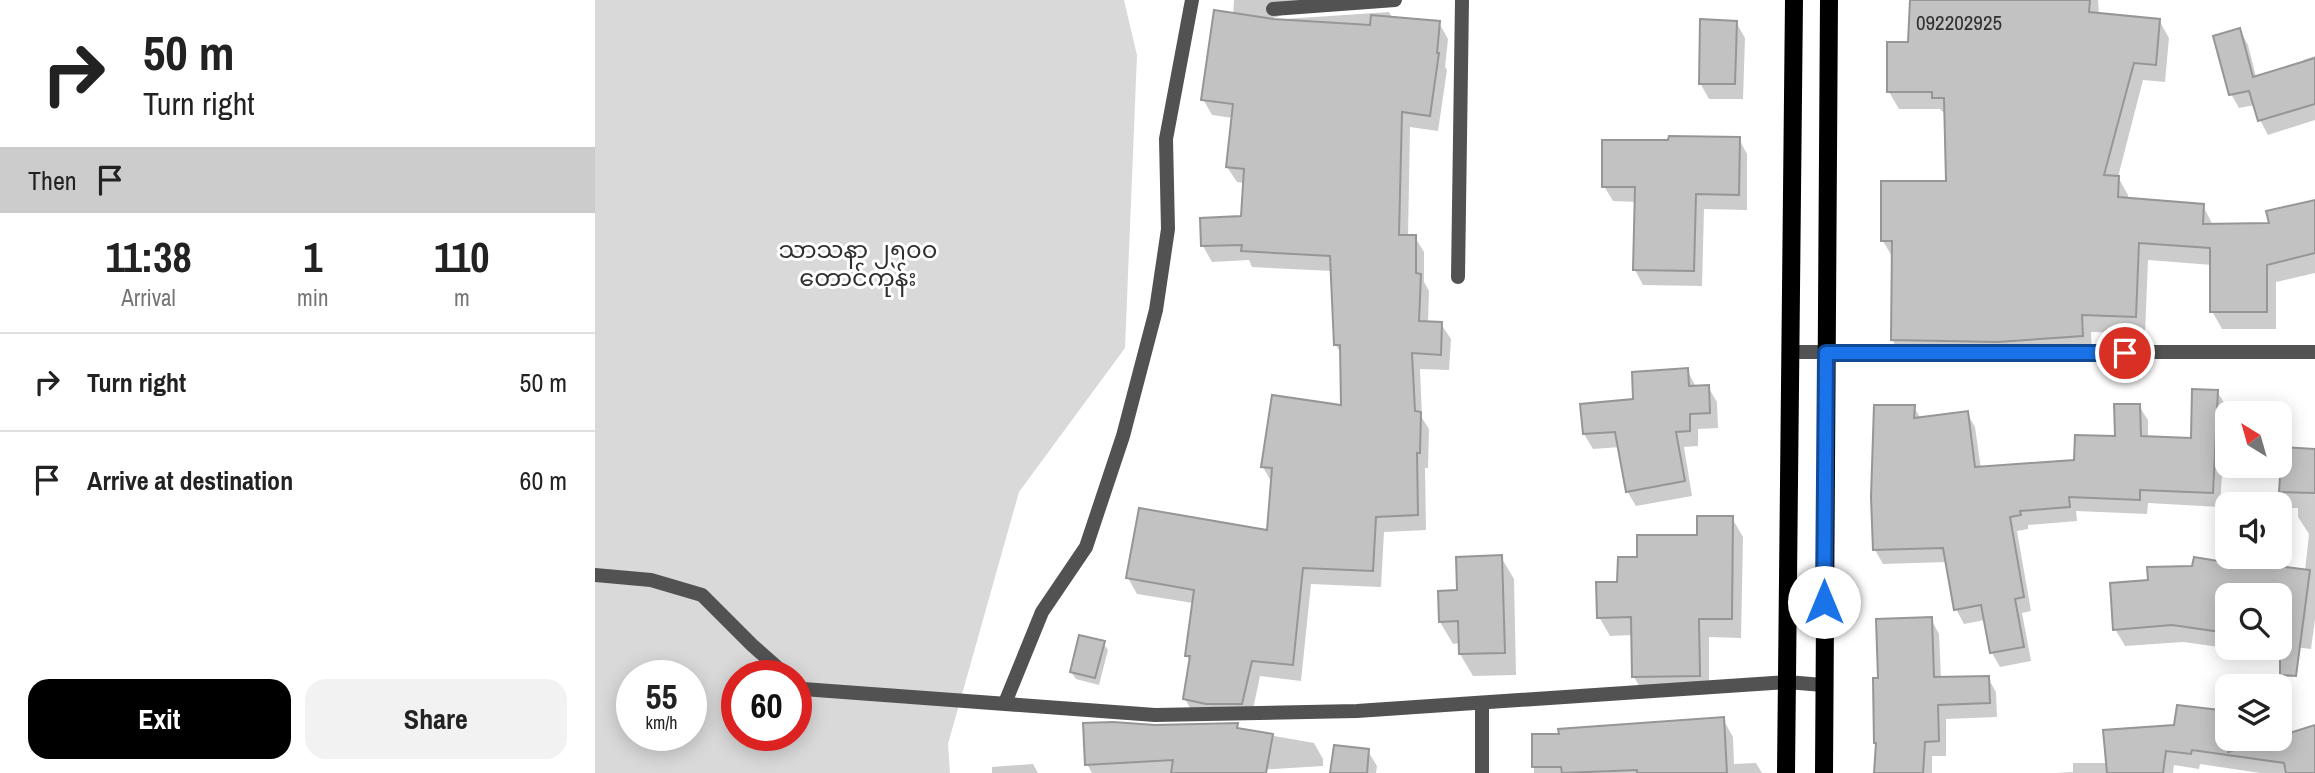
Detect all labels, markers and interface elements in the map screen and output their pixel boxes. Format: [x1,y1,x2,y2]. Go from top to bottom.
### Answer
house number: 092202925 [1916,8,2002,37]
text: 50 m [143,19,235,85]
icon: right [28,28,119,119]
text: Turn right [143,82,255,125]
icon: arrive [91,161,129,199]
text: Then [28,163,77,198]
text: 11:38 [105,229,192,285]
text: 1 [303,229,322,285]
text: 110 [434,229,490,285]
park label: သာသနာ ၂၅၀၀ တောင်ကုန်း [779,233,937,297]
text: Arrival [121,282,176,313]
text: min [297,282,329,313]
text: m [454,282,470,313]
pin [2095,323,2155,383]
icon: arrive [2106,334,2144,372]
icon: right [28,363,66,401]
text: Turn right [87,365,186,400]
text: 50 m [520,365,567,400]
north arrow [2215,401,2293,478]
map controls [2215,401,2292,751]
icon: arrive [28,461,66,499]
text: Arrive at destination [87,463,293,498]
text: 60 m [520,463,567,498]
button: sound [2215,492,2292,569]
position arrow [1787,565,1861,639]
button: search [2215,583,2292,660]
speed limit sign: 60 [721,660,812,751]
text: 55 [646,673,677,720]
button: layers [2215,674,2292,751]
button: Exit [28,679,291,759]
button: Share [305,679,567,759]
text: km/h [646,710,678,735]

